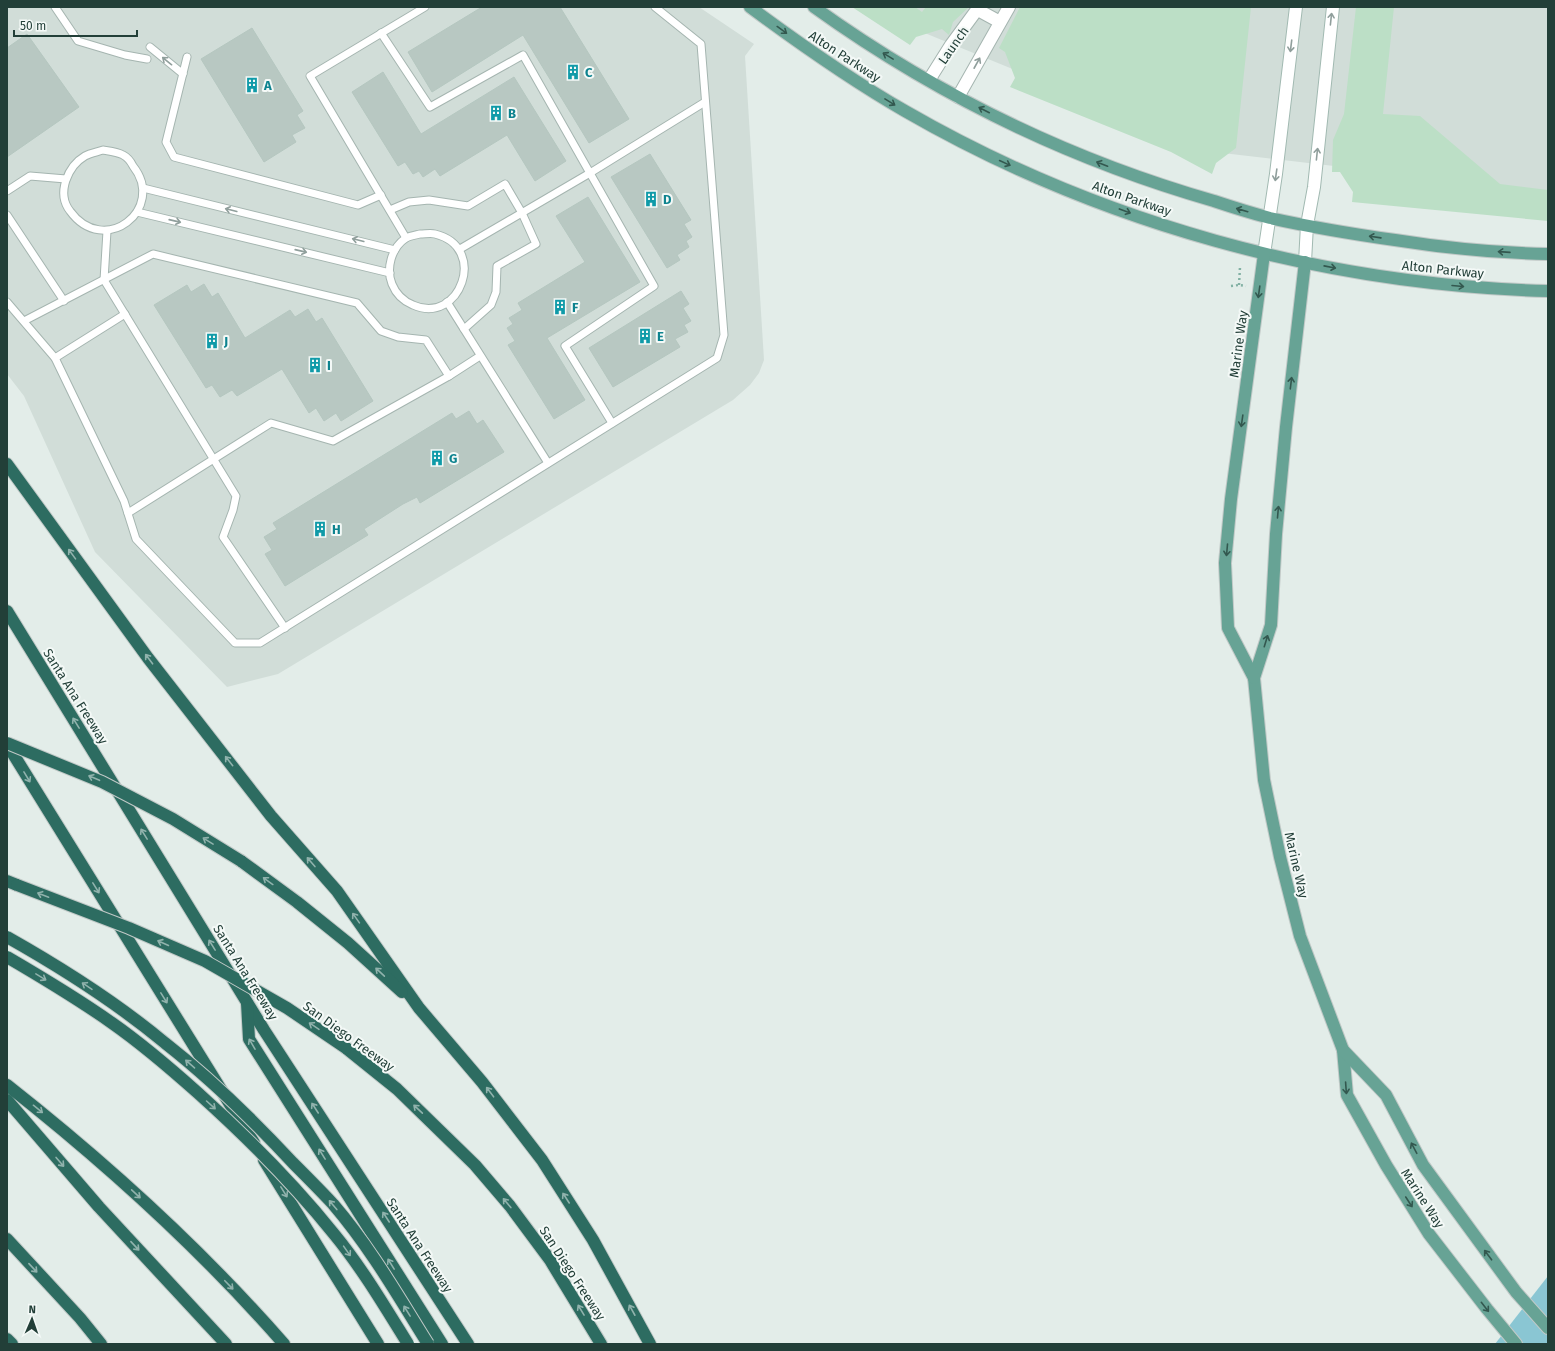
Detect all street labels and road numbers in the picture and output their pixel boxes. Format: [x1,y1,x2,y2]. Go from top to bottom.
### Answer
street label: Launch [935,24,972,67]
street label: Alton Parkway [806,28,884,85]
street label: Alton Parkway [1090,178,1174,219]
street label: Alton Parkway [1401,258,1485,281]
street label: Marine Way [1226,309,1251,379]
street label: Santa Ana Freeway [40,646,111,747]
street label: Marine Way [1282,830,1312,900]
street label: Santa Ana Freeway [210,922,281,1023]
street label: San Diego Freeway [300,998,398,1075]
street label: Marine Way [1398,1166,1448,1231]
street label: Santa Ana Freeway [383,1195,456,1296]
street label: San Diego Freeway [537,1223,609,1324]

